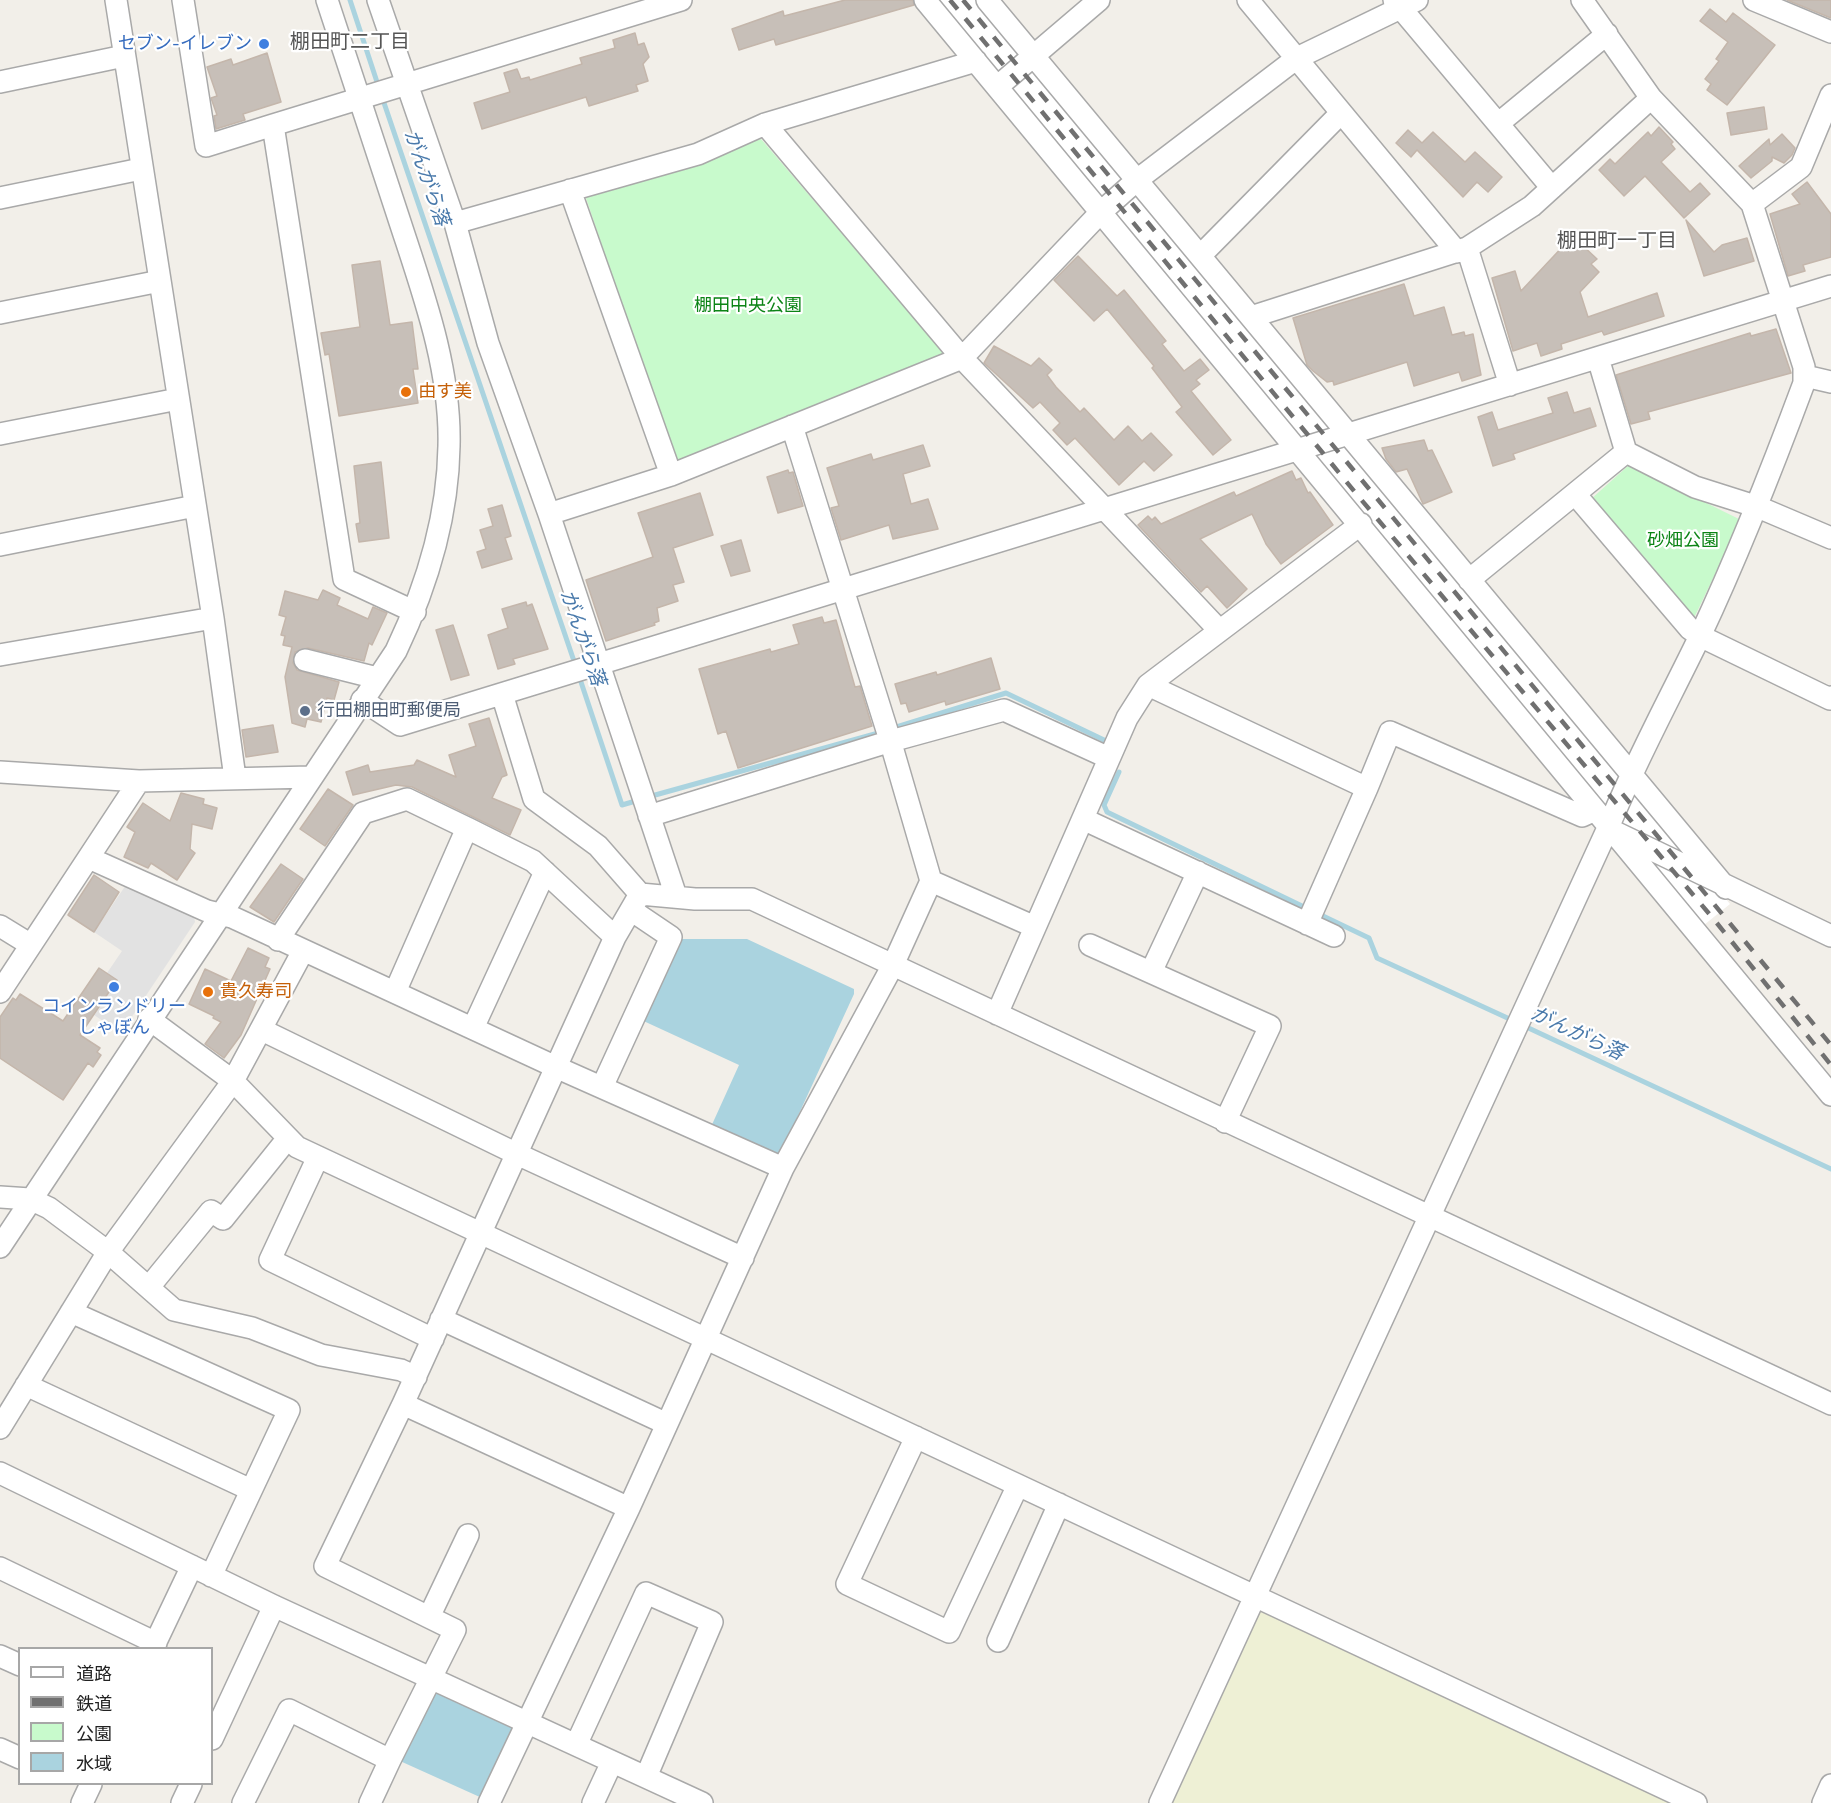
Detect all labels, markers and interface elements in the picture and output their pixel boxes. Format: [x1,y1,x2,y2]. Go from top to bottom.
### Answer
district label: 棚田町二丁目 [290,31,410,55]
place label: セブン-イレブン [118,33,252,55]
marker: セブン-イレブン [257,37,271,51]
water label: がんがら落 [398,127,454,229]
district label: 棚田町一丁目 [1557,230,1677,254]
park label: 棚田中央公園 [694,295,802,317]
place label: 由す美 [418,381,472,403]
marker: 由す美 [399,385,413,399]
park label: 砂畑公園 [1647,530,1719,552]
water label: がんがら落 [554,587,610,689]
place label: 行田棚田町郵便局 [317,700,461,722]
marker: 行田棚田町郵便局 [298,704,312,718]
marker: コインランドリー しゃぼん [107,980,121,994]
place label: 貴久寿司 [220,981,292,1003]
marker: 貴久寿司 [201,985,215,999]
place label: コインランドリー しゃぼん [42,996,186,1038]
water label: がんがら落 [1527,1002,1627,1066]
legend [18,1647,213,1785]
text: 道路 [76,1662,112,1685]
text: 鉄道 [76,1692,112,1715]
text: 公園 [76,1722,112,1745]
text: 水域 [76,1752,112,1775]

